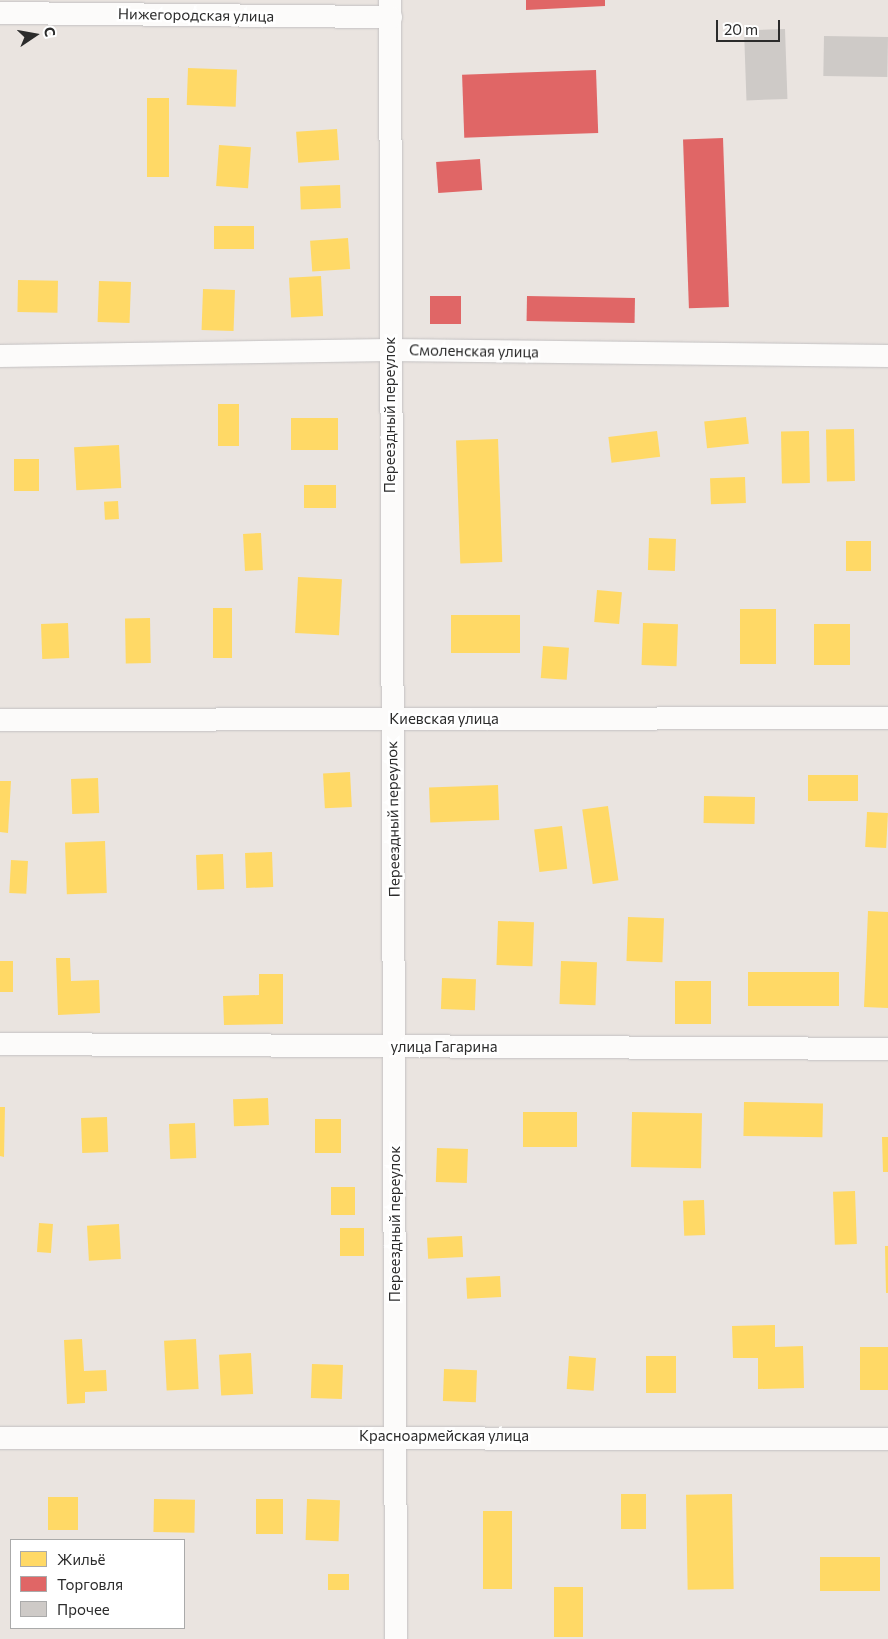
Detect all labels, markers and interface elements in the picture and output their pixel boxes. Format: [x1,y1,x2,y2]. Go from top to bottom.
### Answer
street label: Нижегородская улица [118,5,274,25]
north arrow [10,10,60,60]
scale bar [718,10,782,42]
text: 20 m [724,20,758,38]
text: С [41,25,59,38]
street label: Переездный переулок [381,337,399,493]
street label: Смоленская улица [409,341,539,361]
street label: Киевская улица [389,710,499,728]
street label: Переездный переулок [383,741,403,897]
street label: улица Гагарина [391,1038,497,1056]
street label: Переездный переулок [386,1146,404,1302]
street label: Красноармейская улица [359,1427,529,1445]
legend [10,1539,185,1629]
text: Жильё [57,1550,105,1568]
text: Торговля [57,1575,123,1593]
text: Прочее [57,1600,110,1618]

